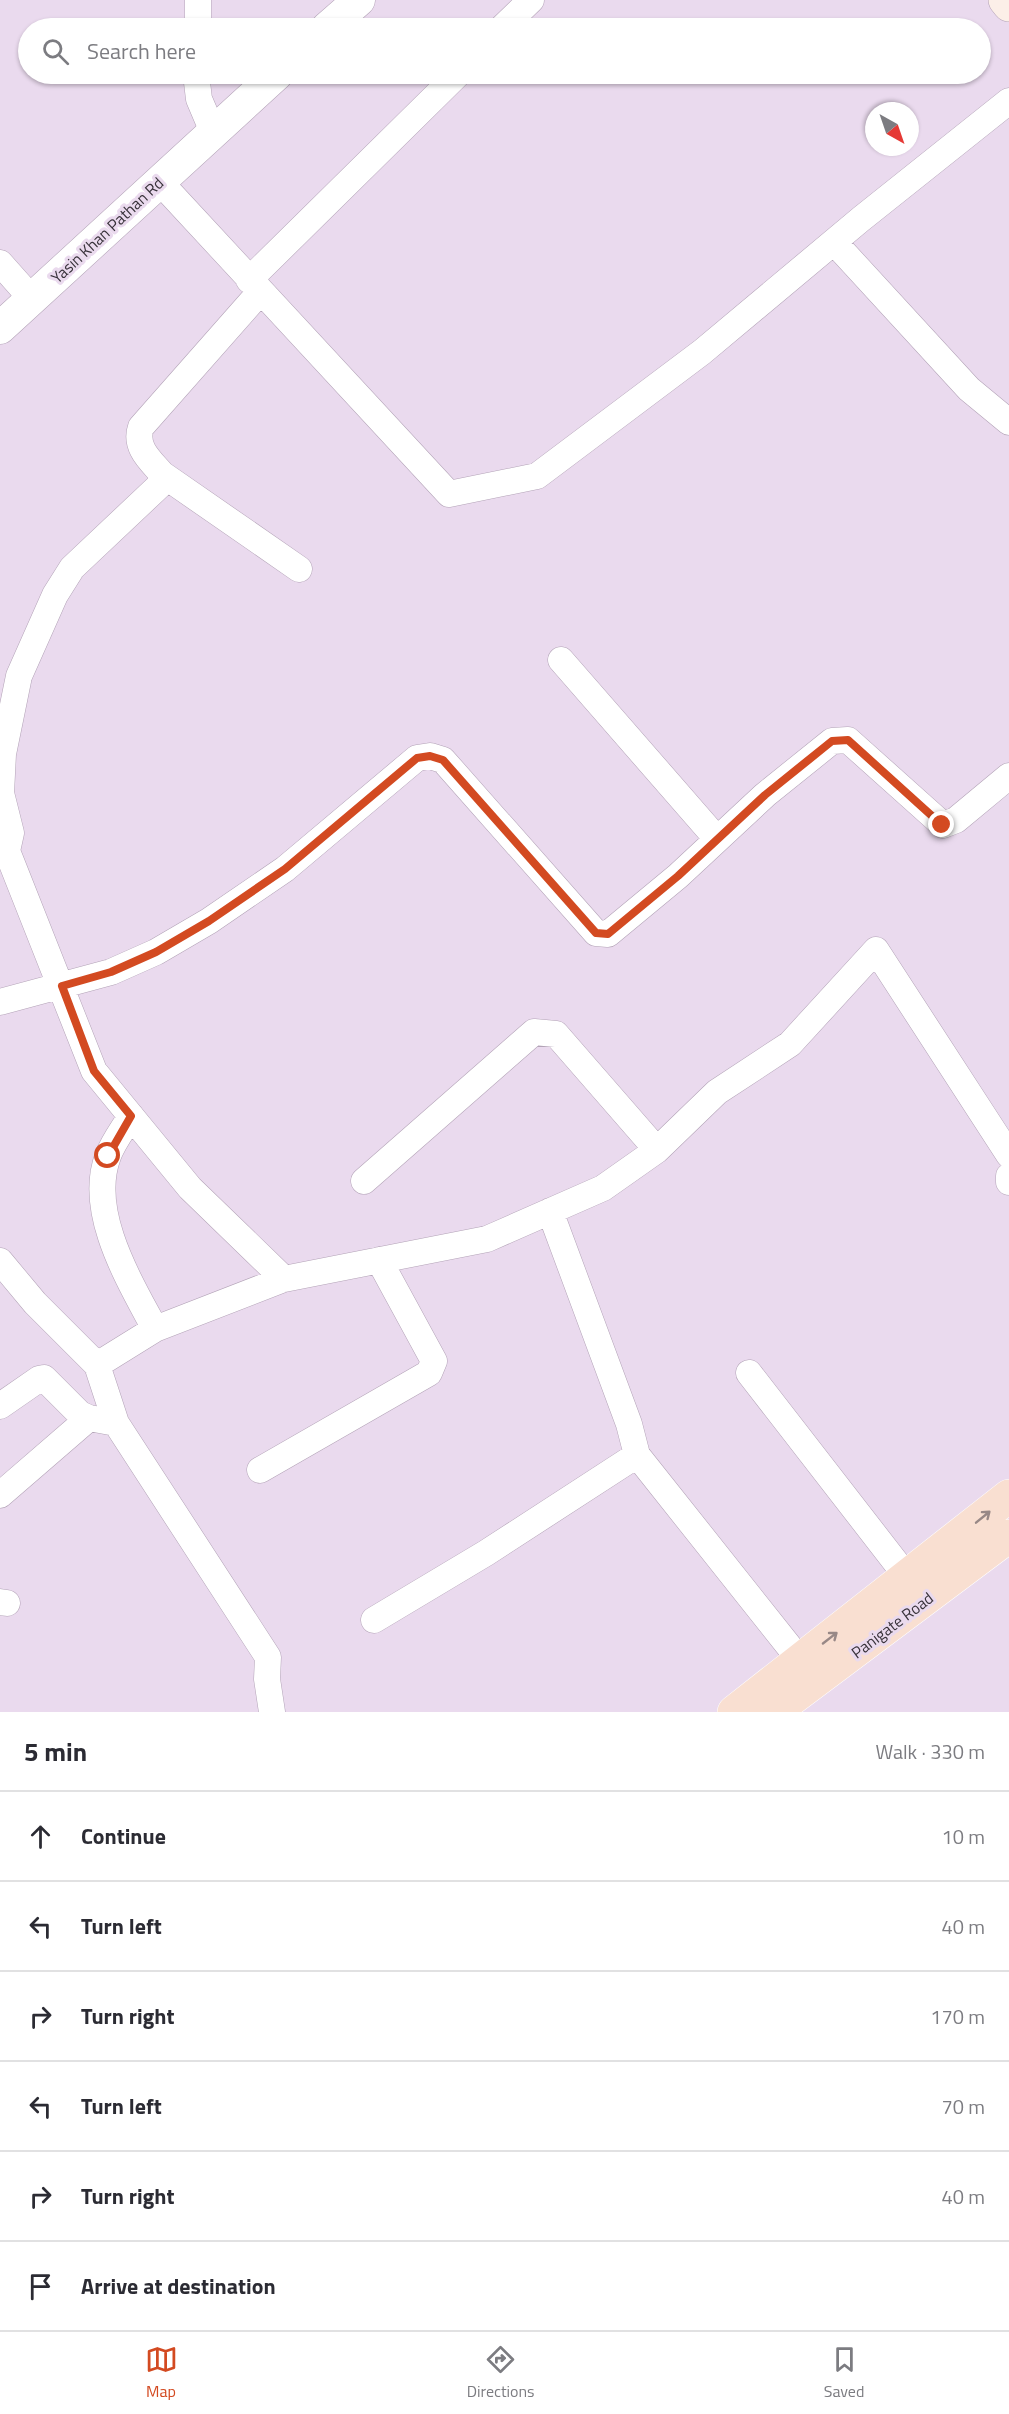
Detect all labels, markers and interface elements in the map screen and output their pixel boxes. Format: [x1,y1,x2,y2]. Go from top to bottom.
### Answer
search box [18,18,991,84]
text: Search here [87,34,196,68]
icon: search [39,35,72,68]
north arrow [865,102,919,156]
street label: Yasin Khan Pathan Rd [45,171,169,289]
route end [928,811,954,837]
route start [94,1142,120,1168]
one-way arrow [975,1511,991,1524]
street label: Panigate Road [846,1586,938,1664]
one-way arrow [822,1632,838,1645]
text: 5 min [24,1732,87,1771]
text: Walk · 330 m [876,1736,985,1767]
text: Continue [81,1819,166,1853]
icon: ahead [24,1820,57,1853]
text: 10 m [941,1821,985,1852]
text: Turn left [81,1909,162,1943]
icon: left [24,1910,57,1943]
text: 40 m [941,1911,985,1942]
text: Turn right [81,1999,175,2033]
icon: right [24,2000,57,2033]
text: 170 m [930,2001,985,2032]
text: Turn left [81,2089,162,2123]
icon: left [24,2090,57,2123]
text: 70 m [941,2091,985,2122]
text: Turn right [81,2179,175,2213]
icon: right [24,2180,57,2213]
text: 40 m [941,2181,985,2212]
text: Arrive at destination [81,2269,276,2303]
icon: arrive [24,2270,57,2303]
tab: Map [145,2343,178,2403]
tab: Directions [467,2343,535,2403]
tab: Saved [824,2343,864,2403]

